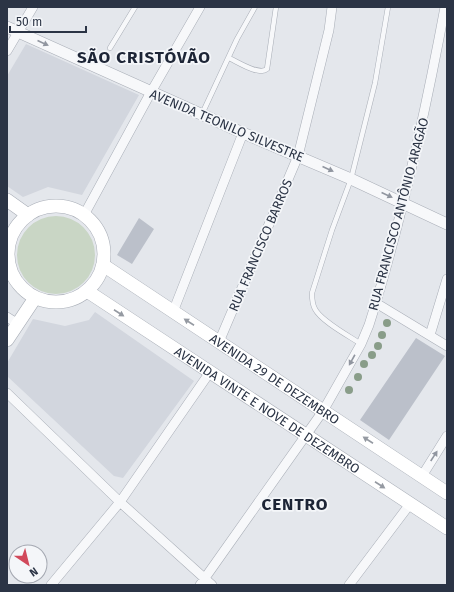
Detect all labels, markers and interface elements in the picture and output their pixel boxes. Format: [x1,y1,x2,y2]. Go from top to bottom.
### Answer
scale bar [10,8,86,34]
text: 50 m [16,15,42,29]
one-way arrow [37,40,48,46]
district label: SÃO CRISTÓVÃO [77,47,211,68]
street label: AVENIDA TEONILO SILVESTRE [148,86,306,165]
street label: RUA FRANCISCO ANTÔNIO ARAGÃO [365,116,432,312]
one-way arrow [323,166,335,172]
street label: RUA FRANCISCO BARROS [226,177,295,314]
one-way arrow [381,192,392,198]
one-way arrow [114,309,125,317]
one-way arrow [184,318,194,326]
street label: AVENIDA 29 DE DEZEMBRO [207,331,342,428]
street label: AVENIDA VINTE E NOVE DE DEZEMBRO [172,344,363,477]
one-way arrow [349,354,356,365]
one-way arrow [363,436,373,444]
one-way arrow [431,450,438,462]
one-way arrow [374,481,386,488]
district label: CENTRO [261,494,329,515]
north arrow [8,544,48,584]
text: N [27,564,40,579]

